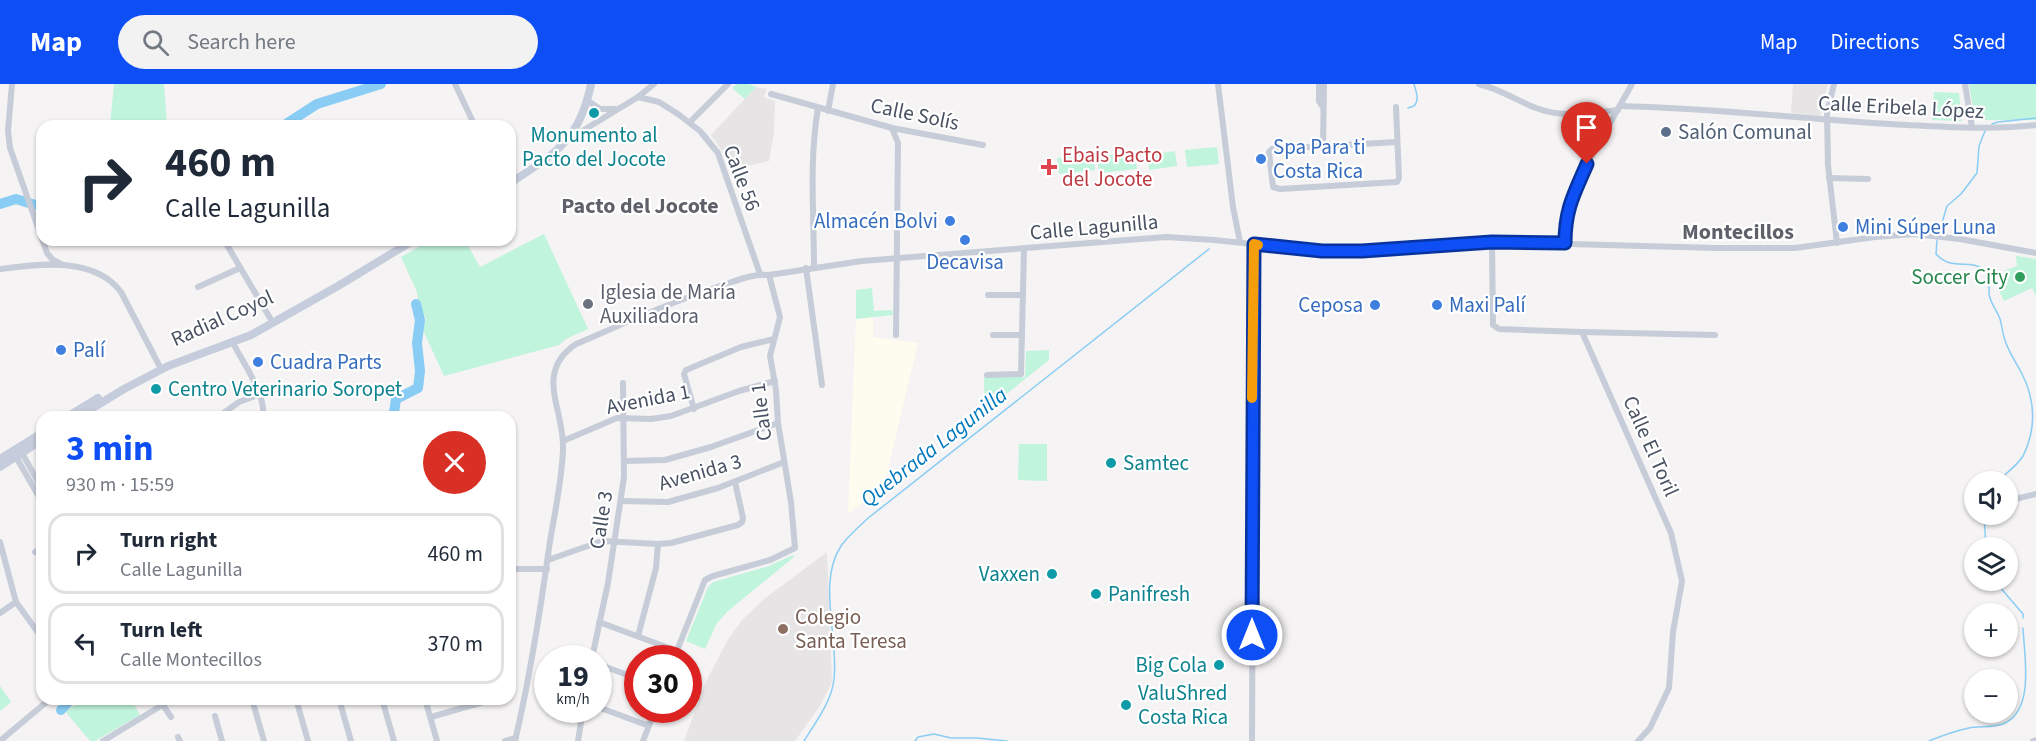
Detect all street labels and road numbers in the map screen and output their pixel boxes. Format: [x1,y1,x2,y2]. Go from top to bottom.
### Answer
street label: Calle Eribela López [1817,88,1985,126]
street label: Calle Solís [868,90,962,138]
street label: Calle 56 [716,141,768,215]
street label: Calle Lagunilla [1029,206,1159,248]
street label: Radial Coyol [166,282,278,354]
street label: Avenida 1 [603,376,693,422]
street label: Calle 1 [743,381,779,443]
street label: Calle El Toril [1615,391,1687,501]
street label: Avenida 3 [655,446,745,498]
street label: Calle 3 [582,489,620,551]

